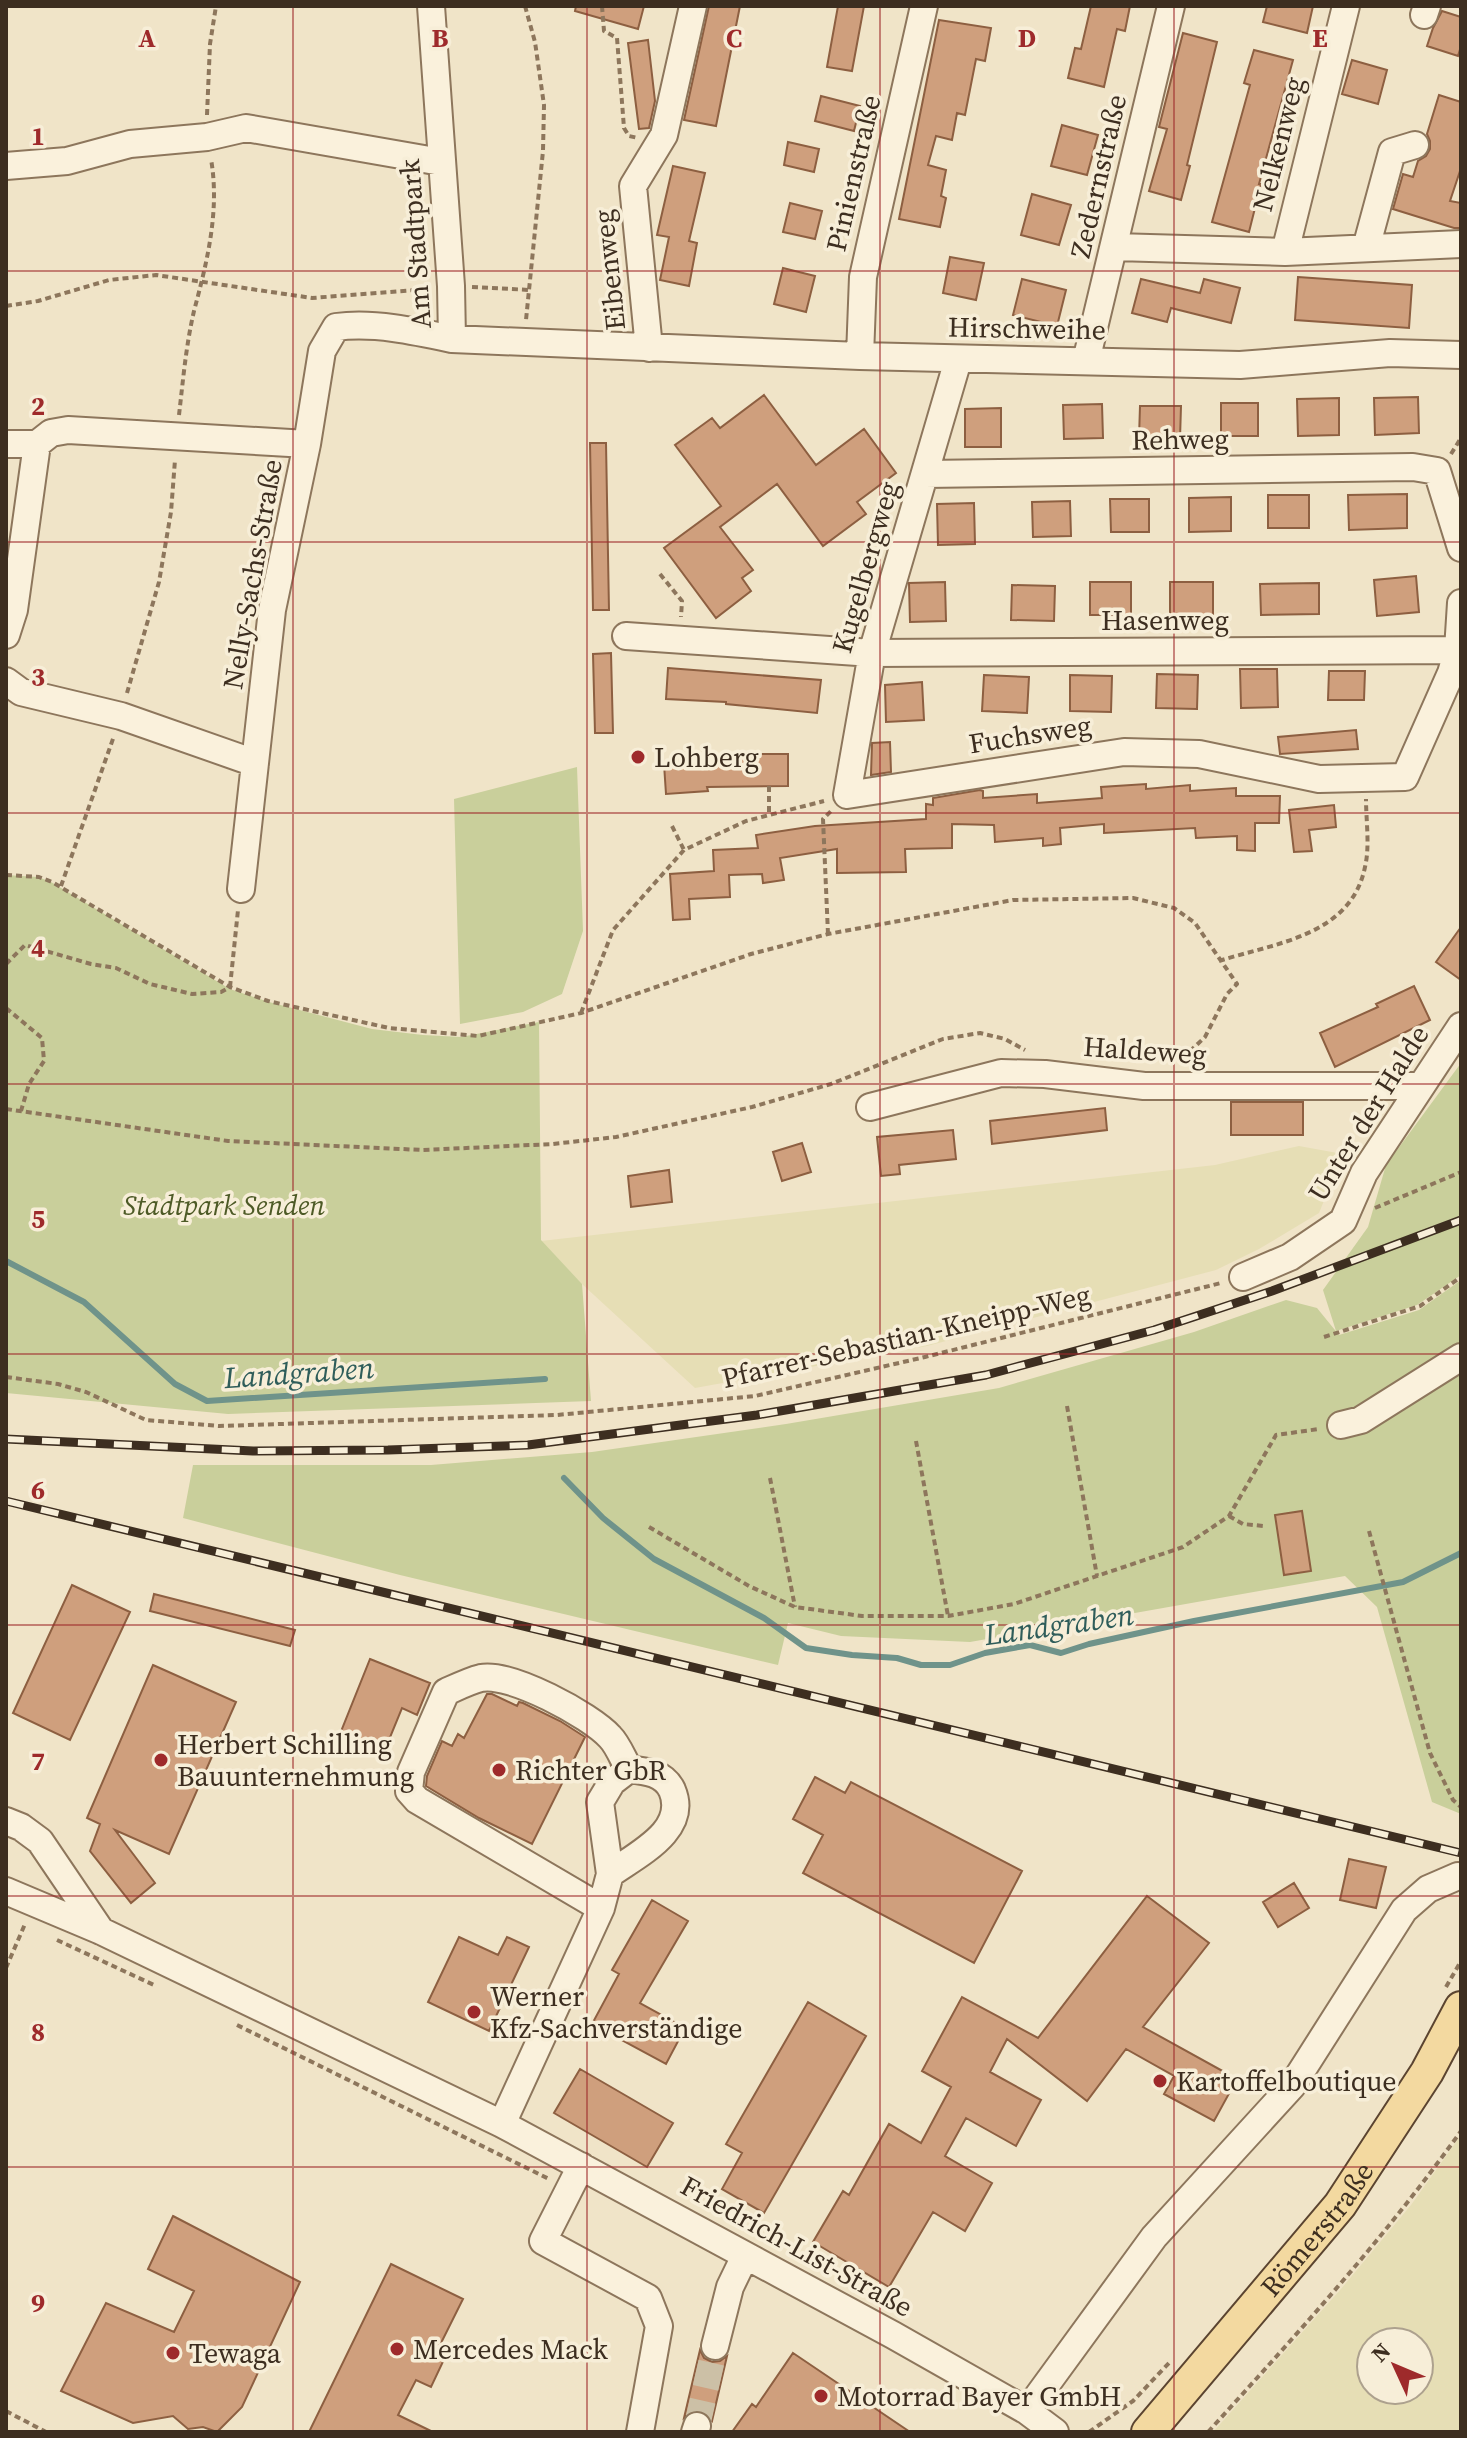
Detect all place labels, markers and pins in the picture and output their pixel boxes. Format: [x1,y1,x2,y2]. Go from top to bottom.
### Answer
place label: Lohberg [654,738,759,776]
marker: Lohberg [629,748,647,766]
place label: Herbert Schilling Bauunternehmung [177,1725,414,1795]
marker: Herbert Schilling Bauunternehmung [152,1751,170,1769]
place label: Richter GbR [515,1751,666,1789]
marker: Richter GbR [490,1761,508,1779]
place label: Werner Kfz-Sachverständige [490,1977,743,2047]
marker: Werner Kfz-Sachverständige [465,2003,483,2021]
place label: Kartoffelboutique [1176,2062,1397,2100]
marker: Kartoffelboutique [1151,2072,1169,2090]
place label: Mercedes Mack [413,2330,609,2368]
place label: Tewaga [189,2334,282,2372]
marker: Mercedes Mack [388,2340,406,2358]
marker: Tewaga [164,2344,182,2362]
place label: Motorrad Bayer GmbH [837,2377,1121,2415]
marker: Motorrad Bayer GmbH [812,2387,830,2405]

